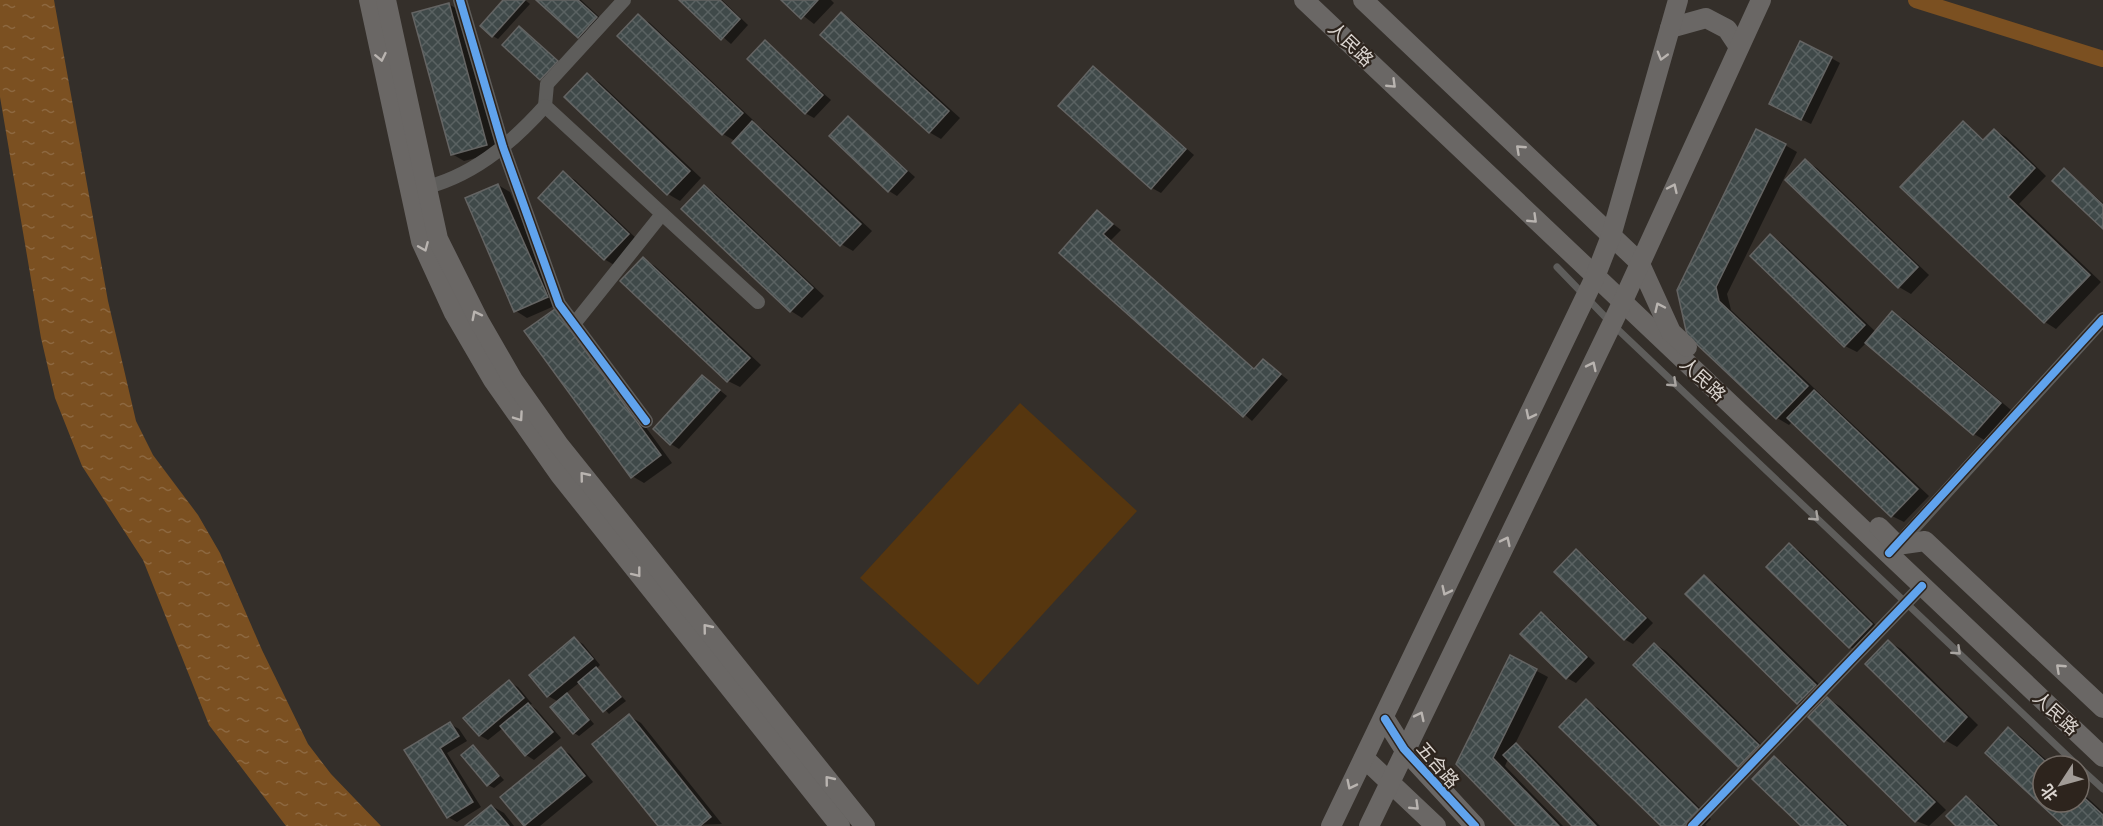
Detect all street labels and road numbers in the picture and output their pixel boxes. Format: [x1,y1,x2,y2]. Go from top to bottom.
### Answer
street label: 人民路 [1324,17,1378,71]
street label: 人民路 [1675,352,1731,406]
street label: 人民路 [2028,686,2084,740]
street label: 五合路 [1412,737,1464,793]

